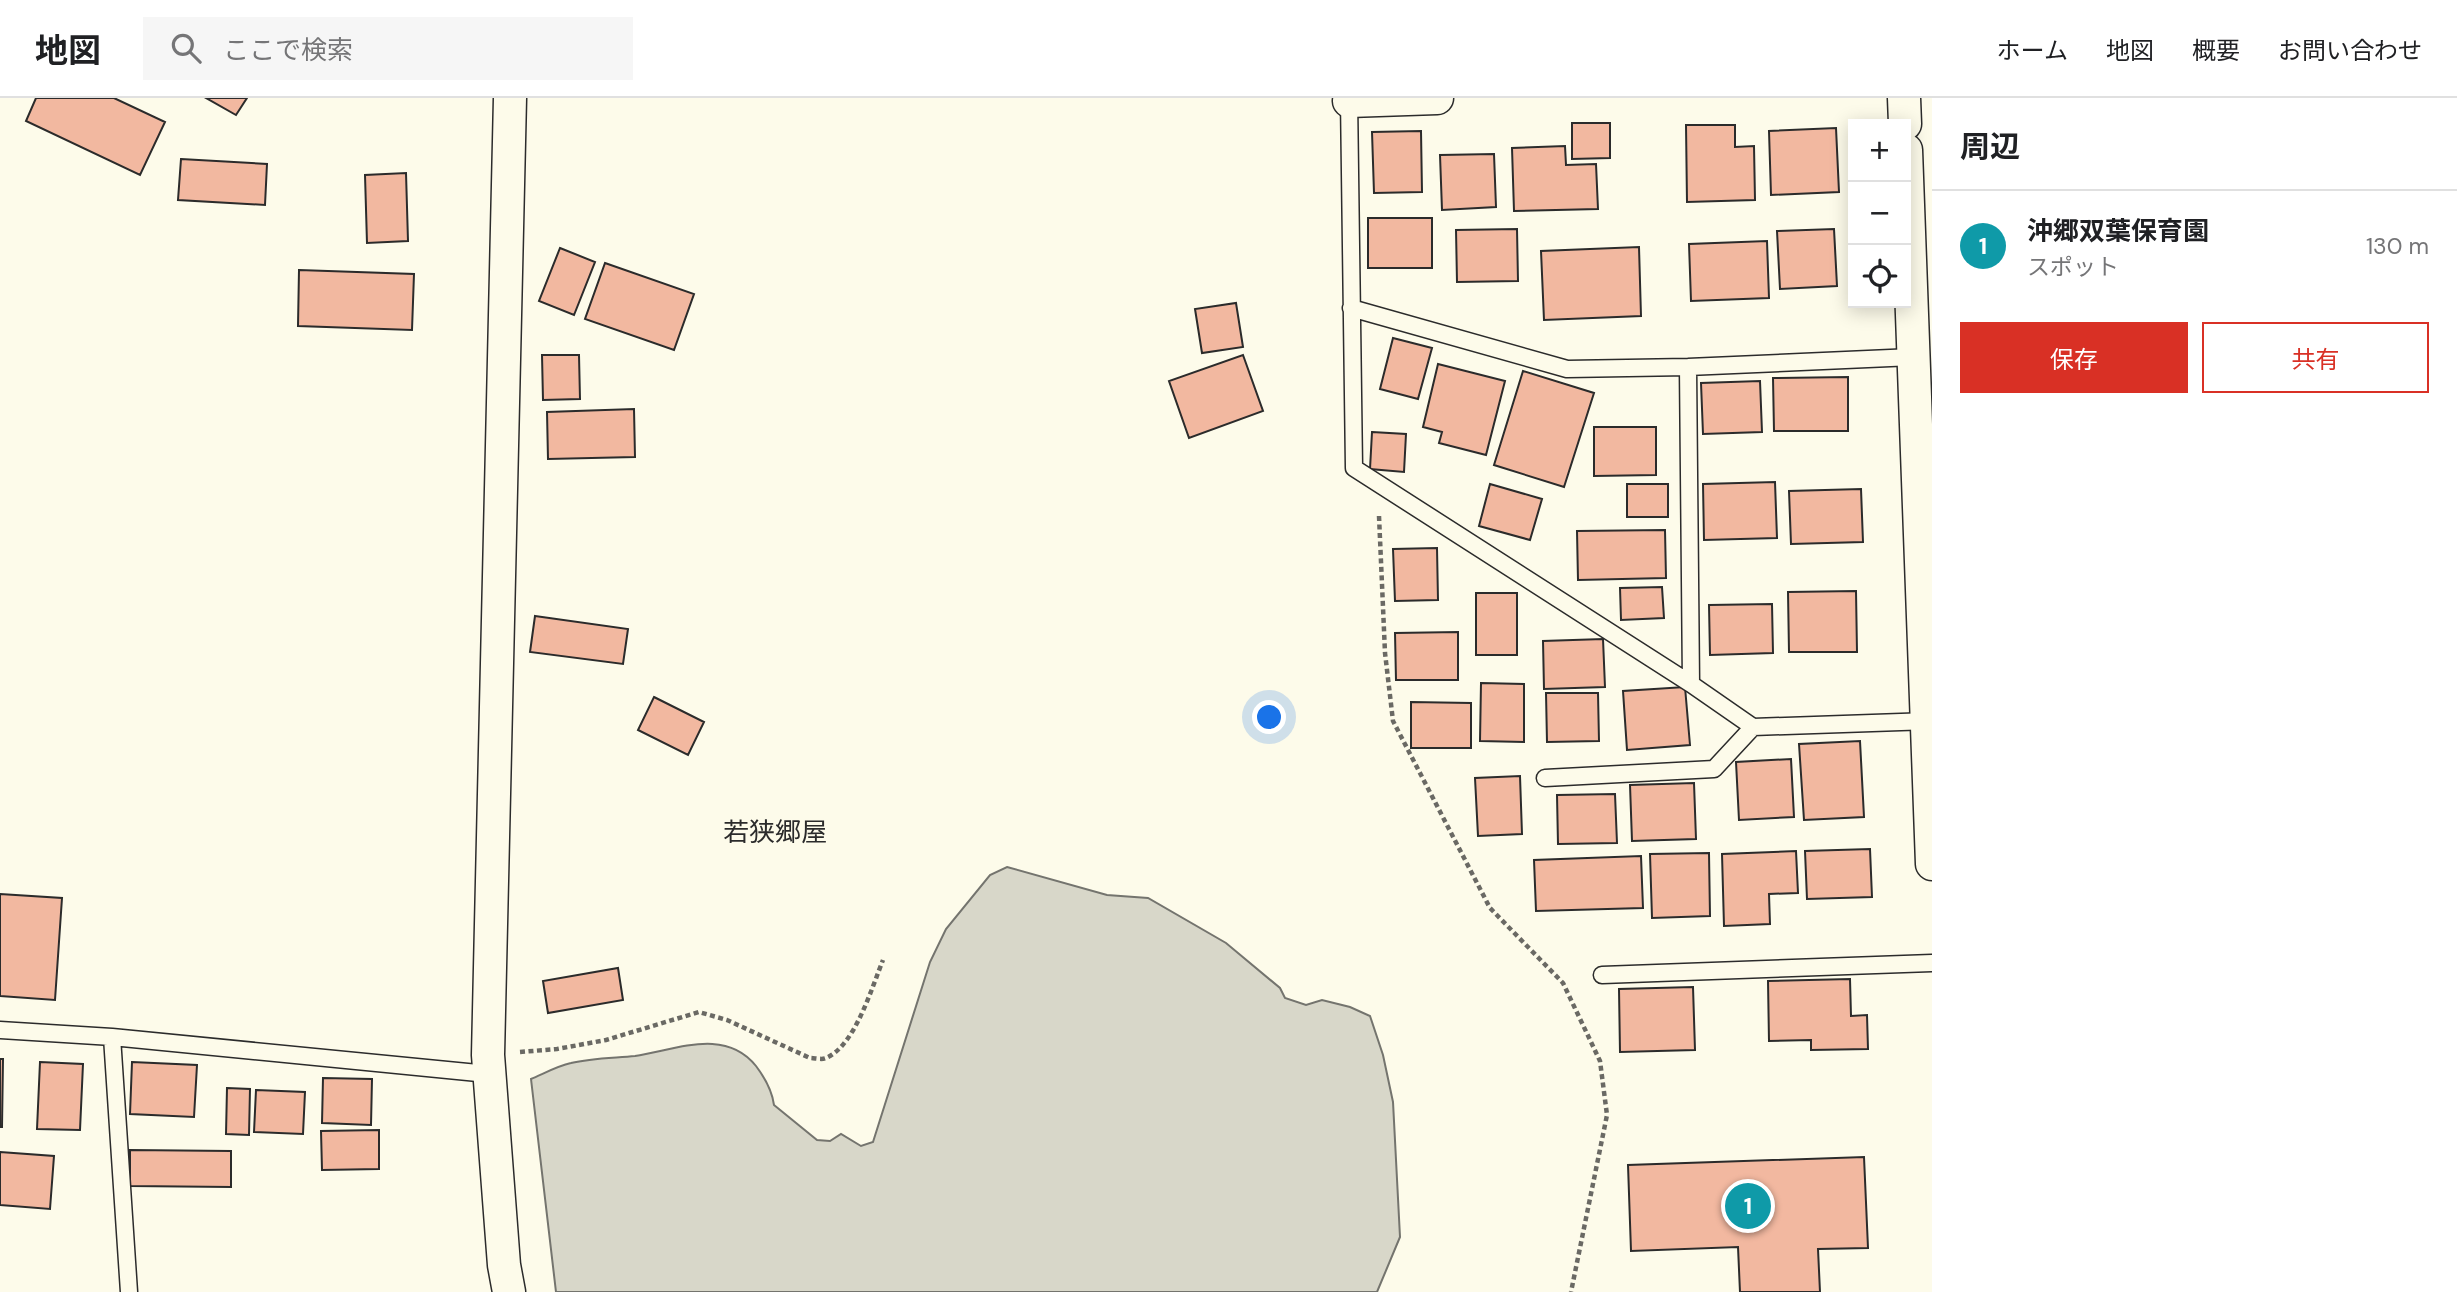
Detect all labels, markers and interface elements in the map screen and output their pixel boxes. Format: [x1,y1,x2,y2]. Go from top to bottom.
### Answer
search box [143,17,633,80]
text: 地図 [35,29,101,72]
icon: search [167,29,205,67]
text: ここで検索 [223,33,353,67]
text: ホーム [1997,35,2068,66]
text: 地図 [2106,35,2154,66]
text: 概要 [2192,35,2240,66]
text: お問い合わせ [2278,35,2422,66]
map controls [1848,119,1911,308]
button: + [1848,119,1911,182]
text: 周辺 [1960,127,2020,166]
button: − [1848,182,1911,245]
text: 沖郷双葉保育園 [2027,214,2209,248]
text: 1 [1979,231,1987,261]
text: 130 m [2366,231,2429,261]
button: locate [1848,245,1911,308]
text: スポット [2027,252,2119,282]
button: 保存 [1960,322,2188,393]
button: 共有 [2202,322,2429,393]
your location [1252,700,1286,734]
district label: 若狭郷屋 [723,815,827,849]
pin: 1 [1725,1180,1771,1232]

